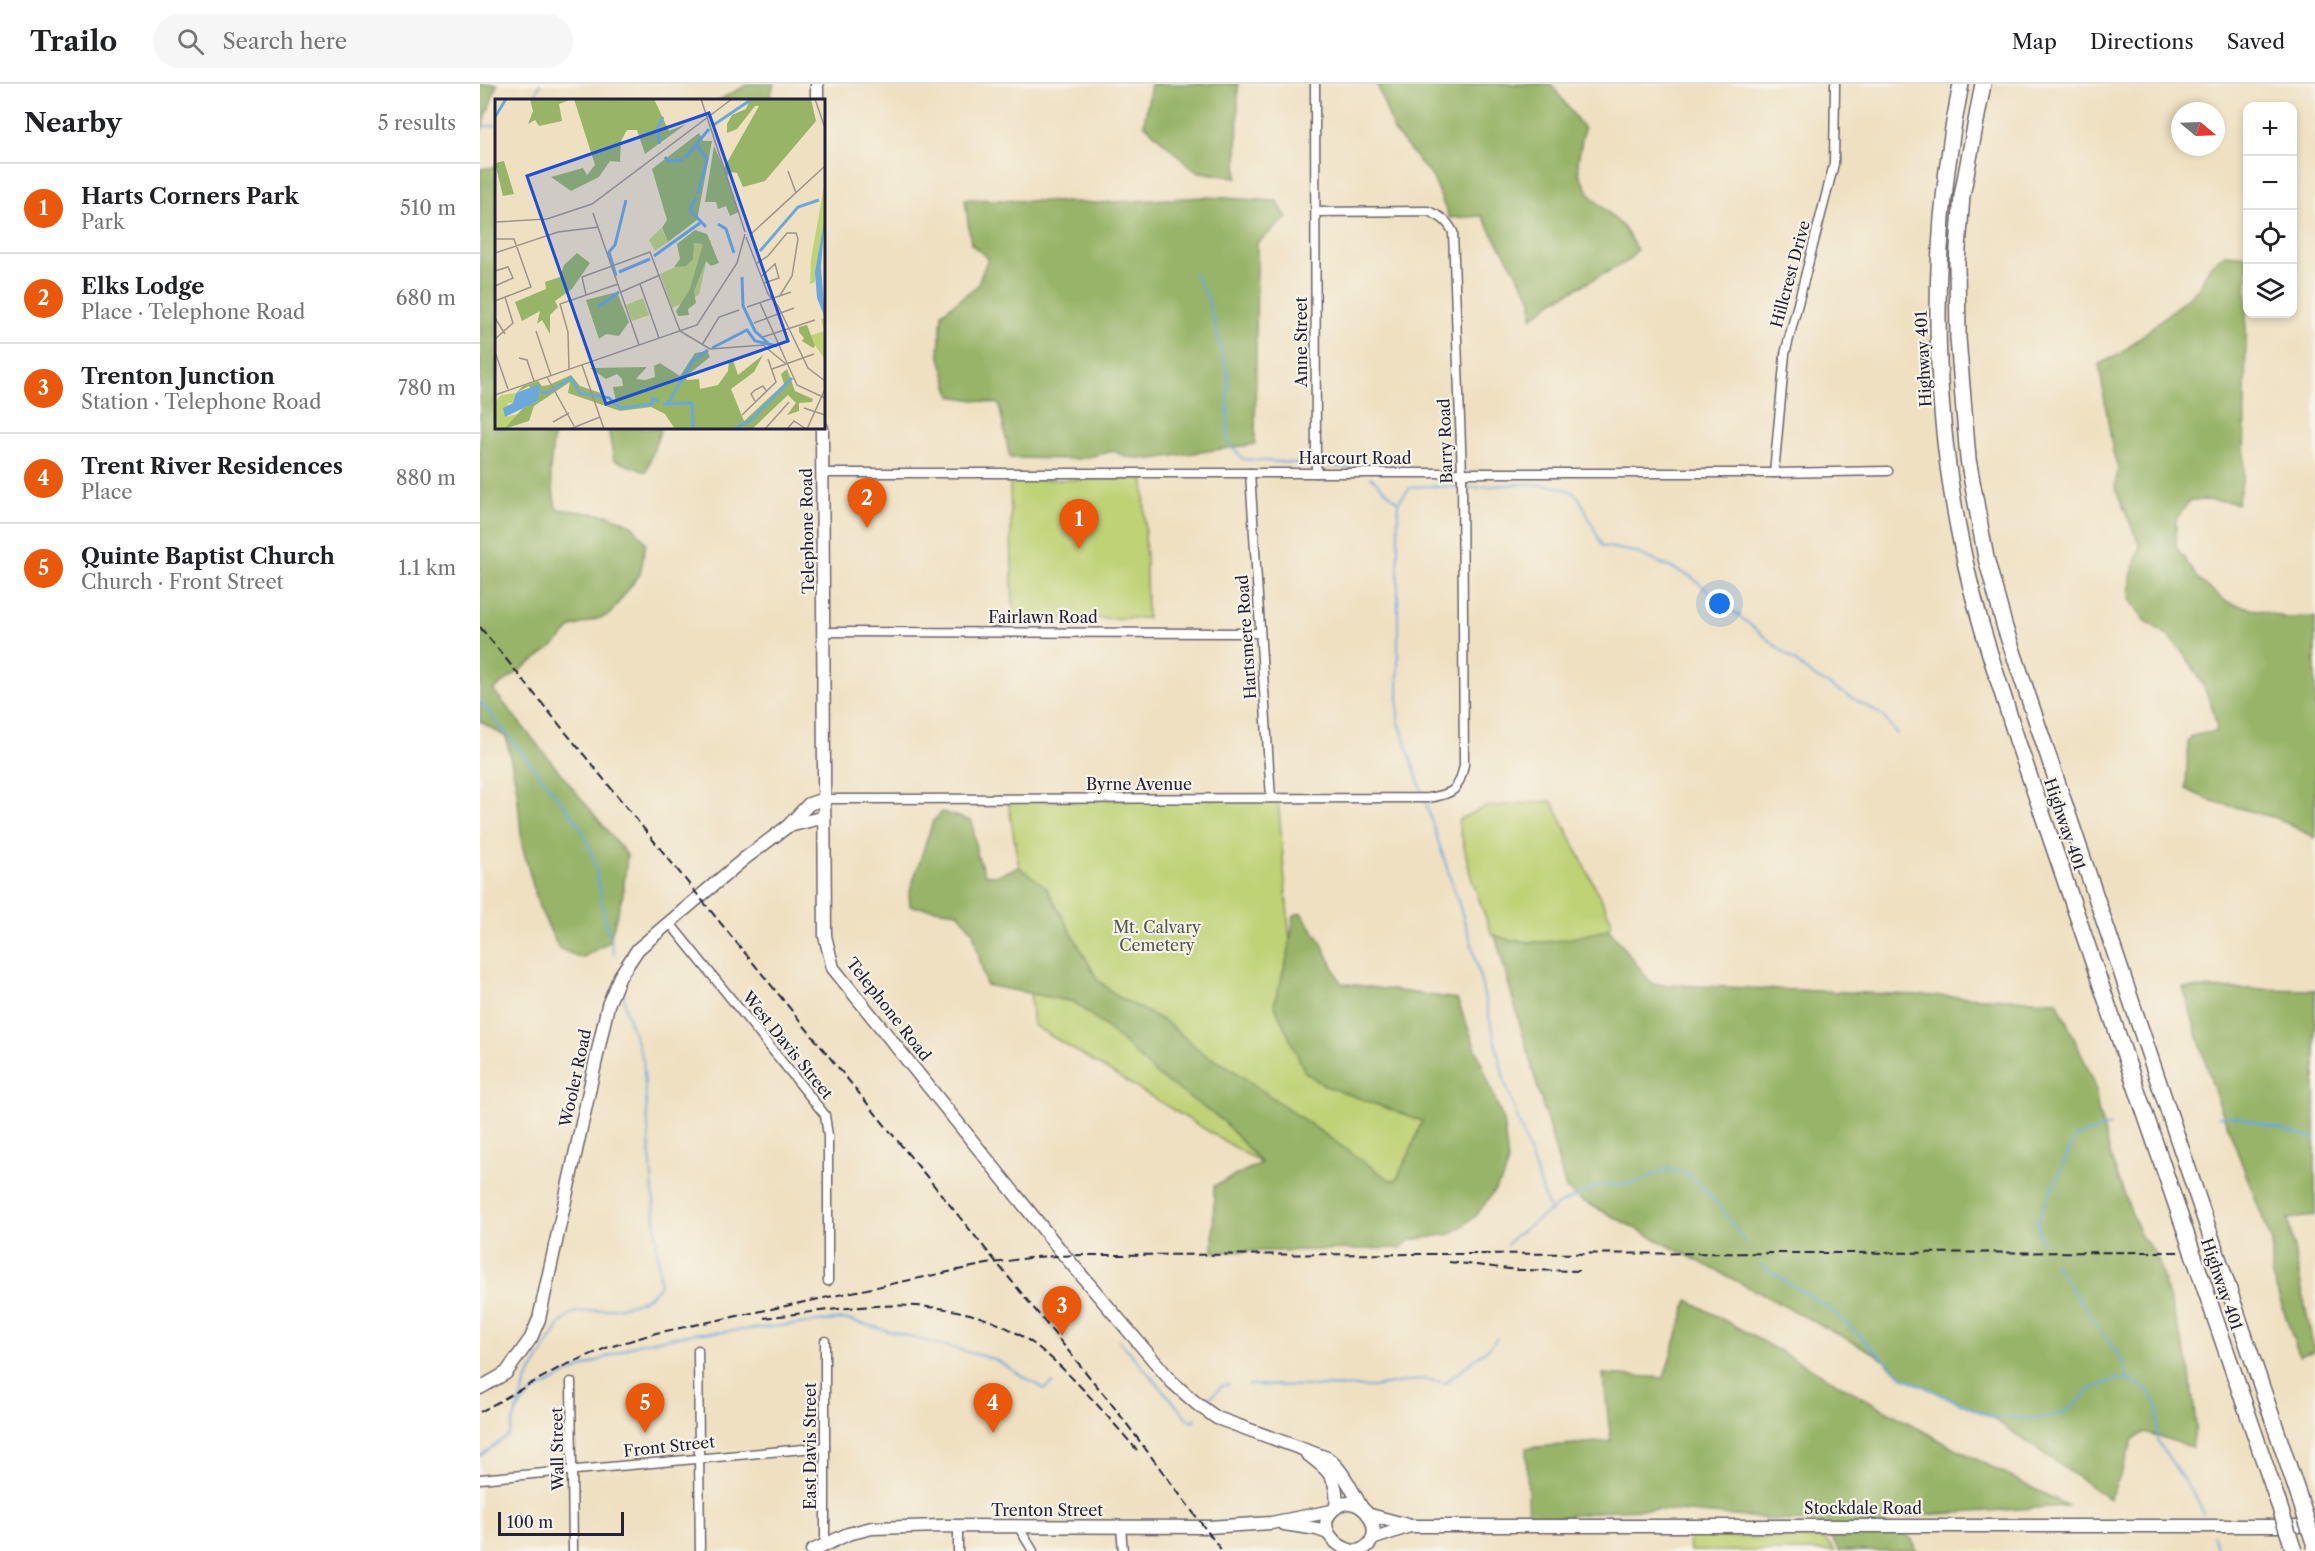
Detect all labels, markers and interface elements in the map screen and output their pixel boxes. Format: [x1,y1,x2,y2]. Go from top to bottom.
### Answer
search box [153,14,573,68]
text: Trailo [30,24,117,58]
icon: search [174,25,207,58]
text: Search here [222,28,347,55]
text: Map [2012,29,2057,54]
text: Directions [2090,29,2194,54]
text: Saved [2227,29,2285,54]
inset map [495,99,825,429]
north arrow [2171,102,2225,156]
map controls [2243,102,2297,318]
button: + [2243,102,2297,156]
text: Nearby [24,107,122,139]
text: 5 results [378,111,456,135]
button: − [2243,156,2297,210]
text: Harts Corners Park [81,183,299,210]
text: 1 [39,196,48,220]
text: 510 m [400,196,456,220]
text: Park [81,210,124,234]
button: locate [2243,210,2297,264]
street label: Hillcrest Drive [1766,218,1814,330]
button: layers [2243,264,2297,318]
text: Elks Lodge [81,273,204,300]
text: 2 [38,286,49,310]
text: 680 m [396,286,456,310]
street label: Anne Street [1291,296,1311,388]
text: Place · Telephone Road [81,300,305,324]
street label: Highway 401 [1910,310,1936,408]
text: Trenton Junction [81,363,275,390]
text: 3 [38,376,49,400]
text: 780 m [398,376,456,400]
text: Station · Telephone Road [81,390,321,414]
street label: Barry Road [1434,398,1456,484]
street label: Harcourt Road [1299,448,1412,468]
text: Trent River Residences [81,453,343,480]
text: 4 [38,466,49,490]
text: 880 m [396,466,456,490]
street label: Telephone Road [796,468,818,594]
pin: 2 [848,478,886,528]
text: Place [81,480,132,504]
pin: 1 [1060,500,1098,549]
text: Quinte Baptist Church [81,543,335,570]
text: 5 [38,556,49,580]
text: 1.1 km [398,556,456,580]
text: Church · Front Street [81,570,284,594]
street label: Hartsmere Road [1232,574,1260,700]
your location [1705,589,1734,618]
street label: Fairlawn Road [988,607,1098,627]
street label: Byrne Avenue [1086,774,1192,794]
street label: Highway 401 [2040,775,2090,873]
park label: Mt. Calvary Cemetery [1113,917,1202,955]
street label: Telephone Road [842,953,936,1065]
street label: West Davis Street [738,986,838,1103]
street label: Wooler Road [555,1027,595,1130]
street label: Highway 401 [2197,1235,2247,1333]
pin: 3 [1042,1286,1082,1336]
street label: East Davis Street [800,1382,820,1510]
pin: 5 [626,1384,664,1433]
pin: 4 [974,1384,1012,1433]
street label: Wall Street [546,1407,568,1492]
street label: Front Street [622,1431,716,1461]
street label: Stockdale Road [1804,1498,1922,1518]
street label: Trenton Street [991,1500,1103,1520]
scale bar [498,1509,624,1536]
text: 100 m [507,1512,553,1532]

